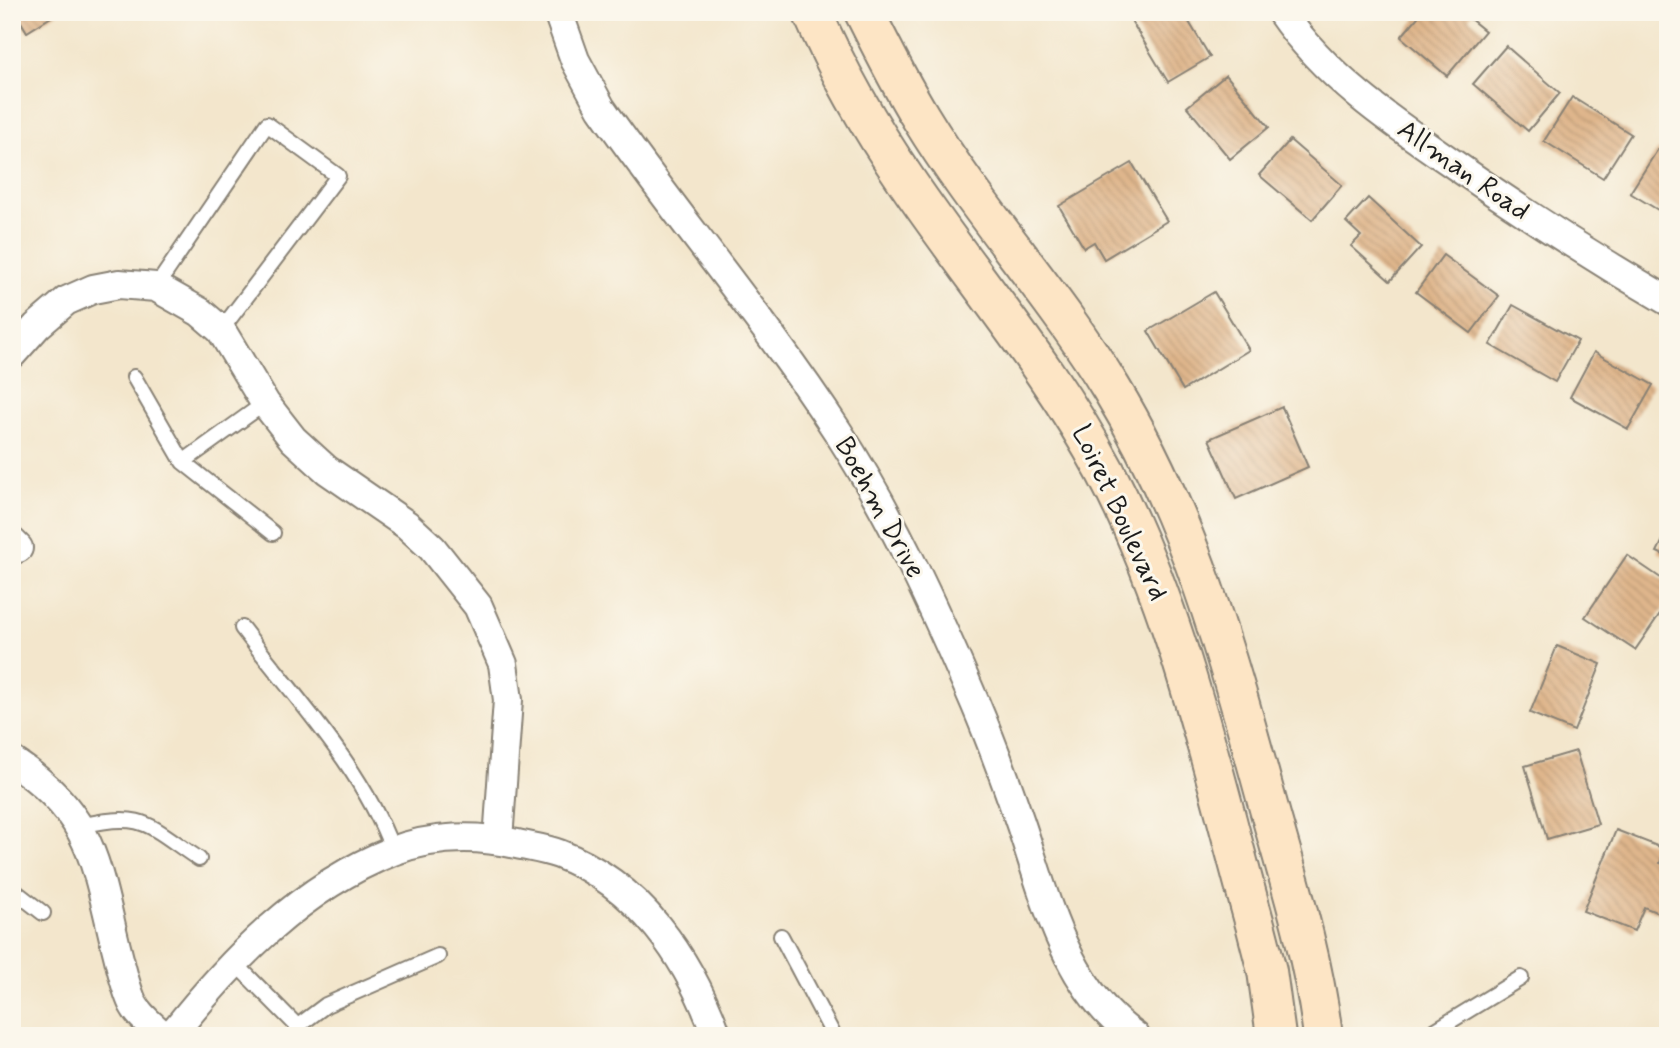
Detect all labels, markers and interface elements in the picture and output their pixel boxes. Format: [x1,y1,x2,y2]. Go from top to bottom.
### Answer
street label: Allman Road [1389,112,1537,230]
street label: Loiret Boulevard [1062,419,1176,607]
street label: Boehm Drive [825,431,933,585]

